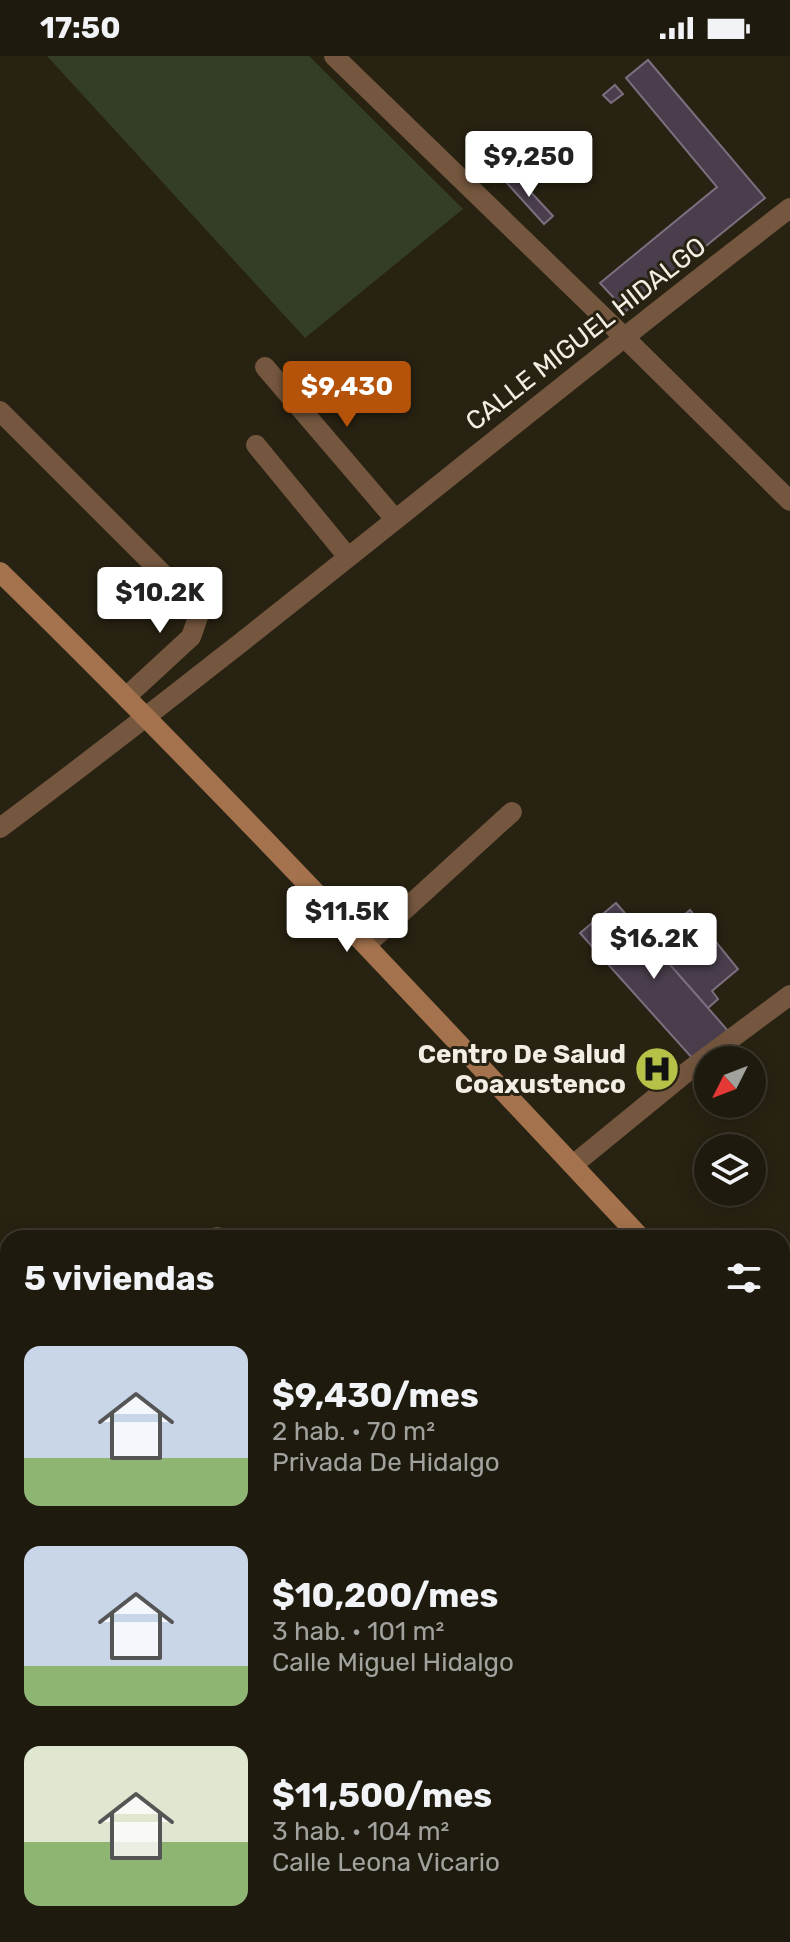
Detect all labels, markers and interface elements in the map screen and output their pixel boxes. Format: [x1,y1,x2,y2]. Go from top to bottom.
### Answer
text: 17:50 [40,10,121,46]
pin: $9,250 [464,131,594,199]
text: $9,250 [483,141,575,172]
street label: CALLE MIGUEL HIDALGO [460,231,712,437]
pin: $9,430 [282,361,412,429]
text: $9,430 [301,371,393,402]
pin: $10.2K [95,567,225,635]
text: $10.2K [115,577,205,608]
pin: $11.5K [282,886,412,954]
text: $11.5K [305,896,389,927]
pin: $16.2K [589,913,719,981]
text: $16.2K [610,923,698,954]
place label: Centro De Salud Coaxustenco [418,1039,626,1100]
hospital icon: Centro De Salud Coaxustenco [633,1045,681,1093]
north arrow [694,1046,766,1118]
map controls [694,1046,766,1206]
button: layers [694,1134,766,1206]
icon: filters [722,1256,766,1300]
text: 5 viviendas [24,1258,215,1299]
text: $9,430/mes [272,1375,479,1416]
icon: home [88,1378,184,1474]
text: 2 hab. · 70 m² [272,1416,435,1447]
text: Privada De Hidalgo [272,1447,500,1478]
text: $10,200/mes [272,1575,498,1616]
icon: home [88,1578,184,1674]
text: 3 hab. · 101 m² [272,1616,444,1647]
text: Calle Miguel Hidalgo [272,1647,514,1678]
text: $11,500/mes [272,1775,492,1816]
icon: home [88,1778,184,1874]
text: 3 hab. · 104 m² [272,1816,449,1847]
text: Calle Leona Vicario [272,1847,500,1878]

